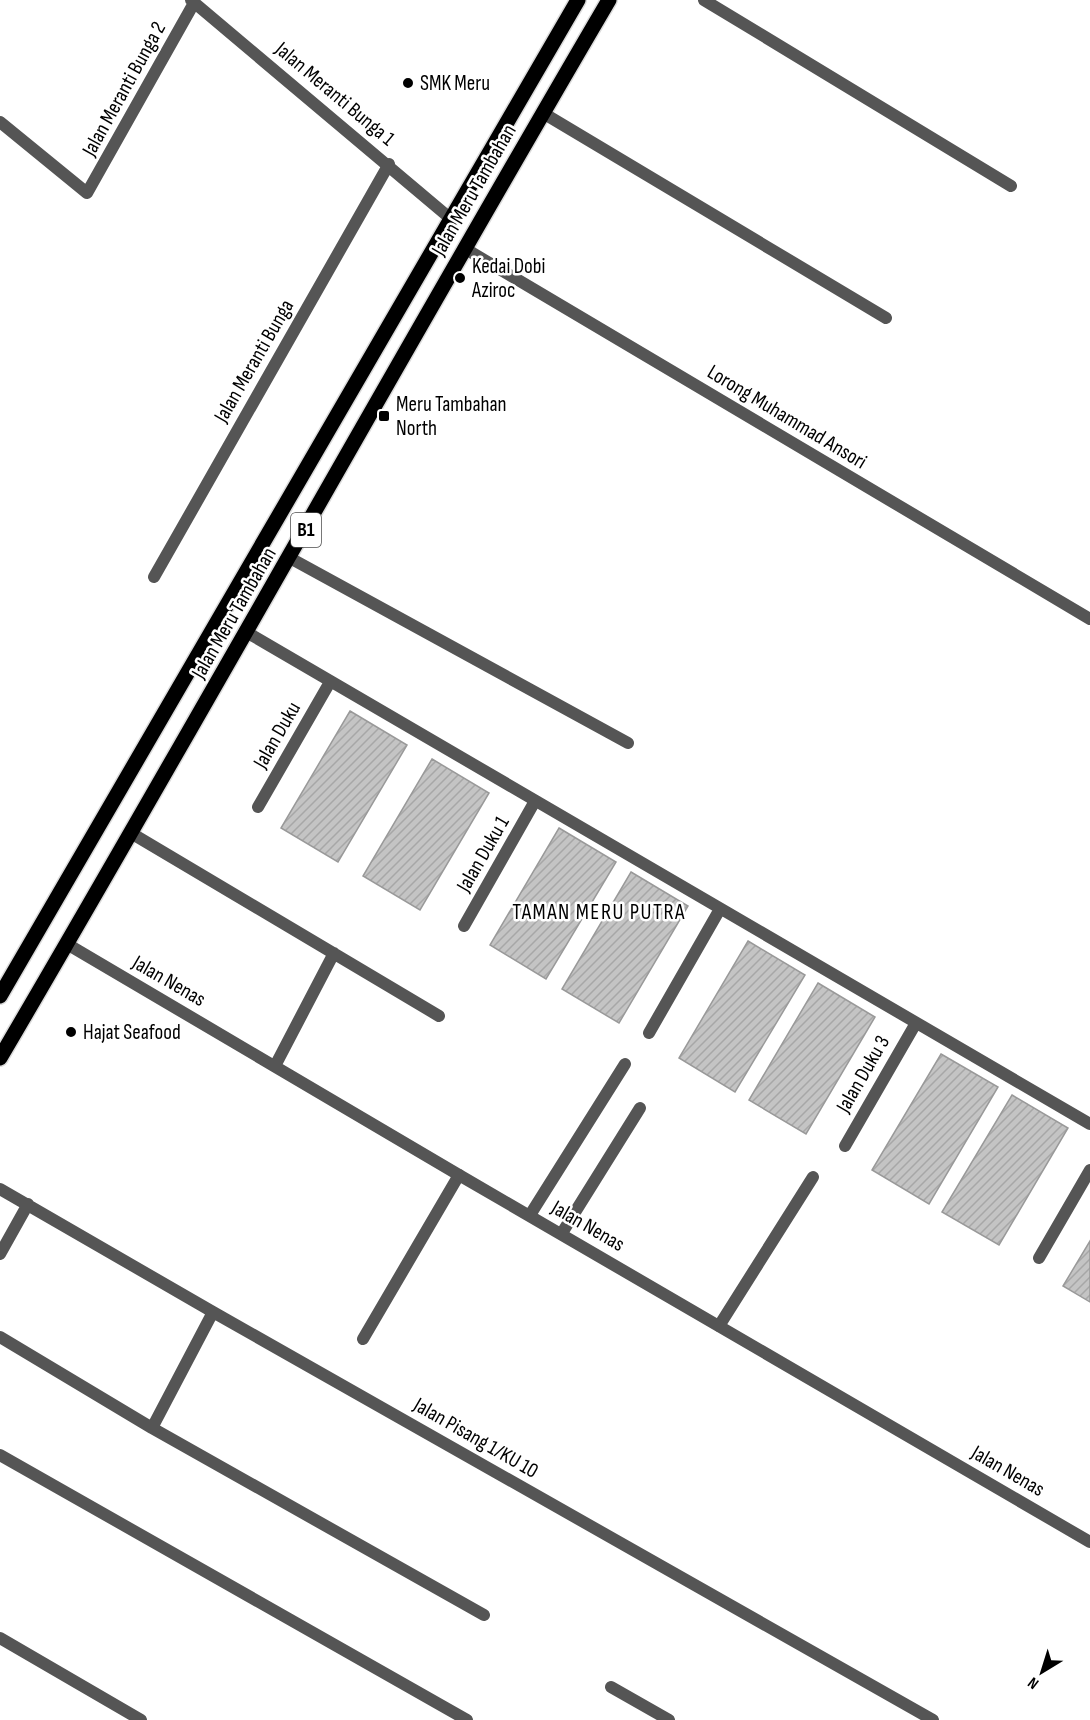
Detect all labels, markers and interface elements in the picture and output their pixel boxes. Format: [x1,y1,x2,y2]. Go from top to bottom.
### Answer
street label: Jalan Meranti Bunga 2 [76,18,171,161]
street label: Jalan Meranti Bunga 1 [269,36,400,152]
place label: SMK Meru [420,71,490,96]
marker: SMK Meru [401,76,415,90]
street label: Jalan Meru Tambahan [426,120,522,261]
place label: Kedai Dobi Aziroc [471,254,545,303]
marker: Kedai Dobi Aziroc [453,271,467,285]
street label: Jalan Meranti Bunga [208,295,299,428]
street label: Lorong Muhammad Ansori [703,360,871,474]
place label: Meru Tambahan North [396,392,507,441]
marker: Meru Tambahan North [377,409,391,423]
road number: B1 [291,513,321,547]
street label: Jalan Meru Tambahan [186,543,282,684]
street label: Jalan Duku [248,697,306,774]
street label: Jalan Duku 1 [451,811,515,897]
district label: TAMAN MERU PUTRA [512,899,686,926]
street label: Jalan Nenas [127,950,210,1012]
place label: Hajat Seafood [83,1020,181,1045]
marker: Hajat Seafood [64,1025,78,1039]
street label: Jalan Duku 3 [830,1031,895,1118]
street label: Jalan Nenas [546,1195,629,1257]
street label: Jalan Pisang 1/KU 10 [408,1392,543,1484]
street label: Jalan Nenas [966,1440,1049,1502]
north arrow [1012,1642,1072,1702]
text: N [1024,1673,1043,1693]

